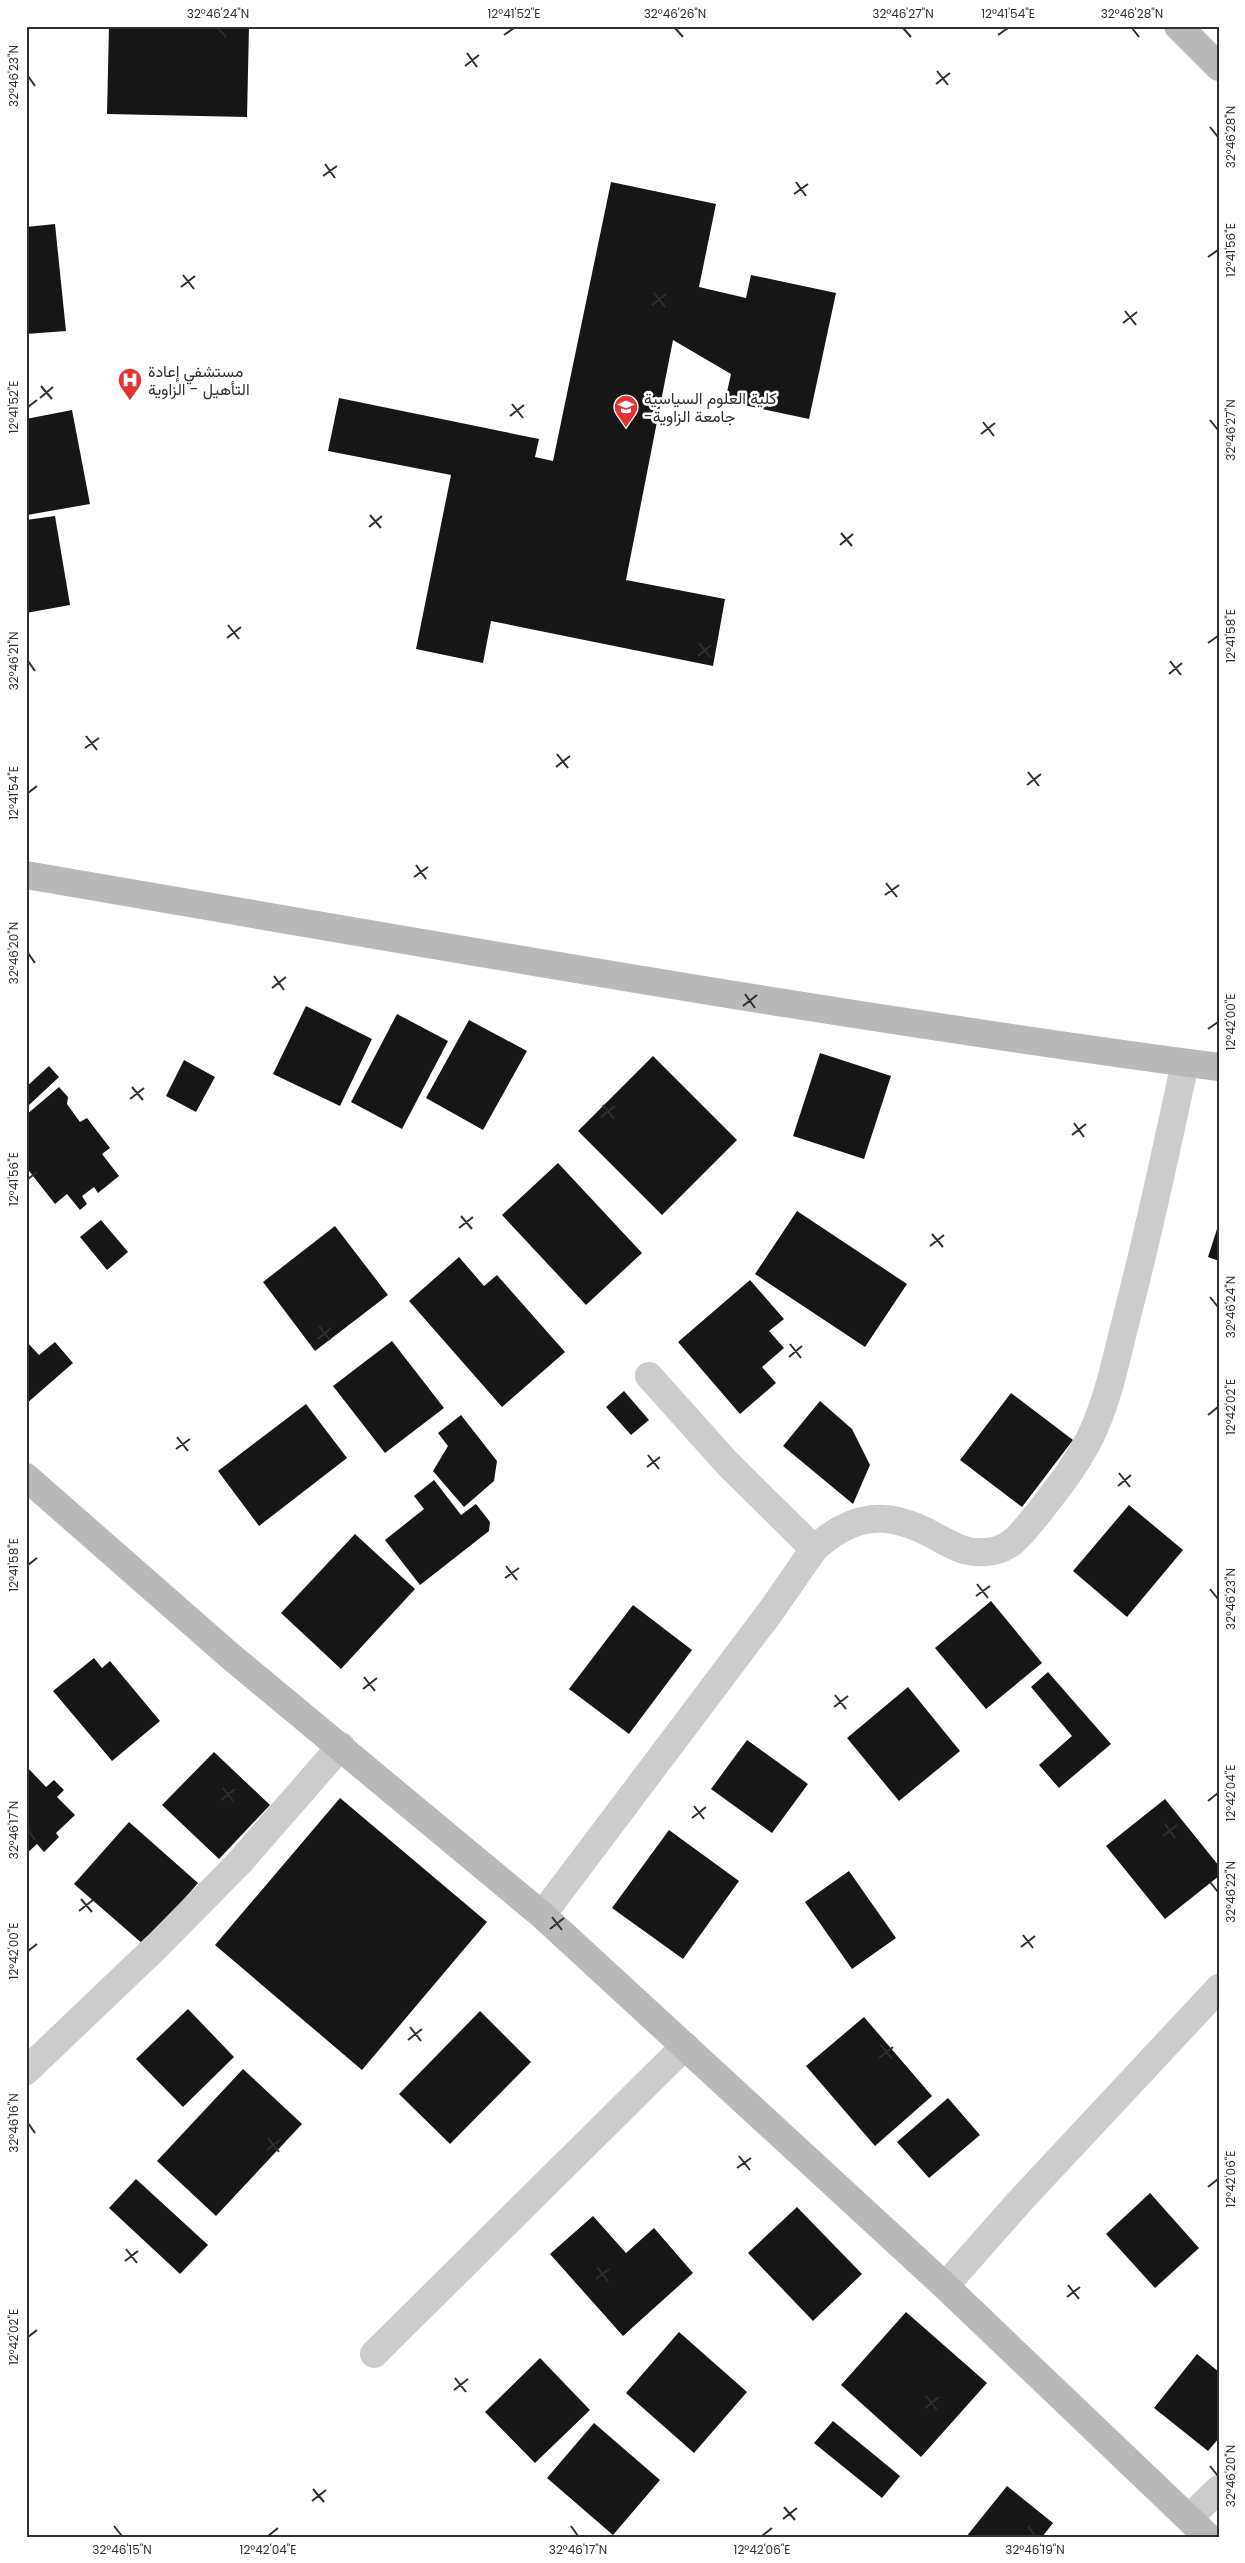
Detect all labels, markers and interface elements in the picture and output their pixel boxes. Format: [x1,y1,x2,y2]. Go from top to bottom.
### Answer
text: 32°46'24"N [187,5,249,22]
text: 12°41'52"E [487,5,541,22]
text: 32°46'26"N [644,5,706,22]
text: 32°46'27"N [872,5,934,22]
text: 12°41'54"E [981,5,1035,22]
text: 32°46'28"N [1101,5,1163,22]
text: 32°46'23"N [5,45,22,107]
text: 32°46'28"N [1222,106,1239,168]
text: 12°41'56"E [1222,223,1239,277]
place label: مستشفي إعادة التأهيل - الزاوية [148,360,250,401]
hospital icon: مستشفي إعادة التأهيل - الزاوية [117,367,143,401]
text: 12°41'52"E [5,380,22,434]
place label: كلية العلوم السياسية -جامعة الزاوية [644,387,777,428]
school or university icon: كلية العلوم السياسية -جامعة الزاوية [613,394,639,428]
text: 32°46'27"N [1222,399,1239,461]
text: 12°41'58"E [1222,609,1239,663]
text: 32°46'21"N [5,632,22,690]
text: 12°41'54"E [5,766,22,820]
text: 32°46'20"N [5,922,22,984]
text: 12°42'00"E [1222,994,1239,1050]
text: 12°41'56"E [5,1152,22,1206]
text: 32°46'24"N [1222,1276,1239,1338]
text: 12°42'02"E [1222,1379,1239,1435]
text: 12°41'58"E [5,1538,22,1592]
text: 32°46'23"N [1222,1568,1239,1630]
text: 12°42'04"E [1222,1765,1239,1821]
text: 32°46'17"N [5,1801,22,1859]
text: 32°46'22"N [1222,1861,1239,1923]
text: 12°42'00"E [5,1923,22,1979]
text: 32°46'16"N [5,2093,22,2153]
text: 12°42'06"E [1222,2151,1239,2207]
text: 12°42'02"E [5,2309,22,2365]
text: 32°46'20"N [1222,2445,1239,2507]
text: 32°46'15"N [92,2541,152,2558]
text: 12°42'04"E [240,2541,296,2558]
text: 32°46'17"N [549,2541,607,2558]
text: 12°42'06"E [734,2541,790,2558]
text: 32°46'19"N [1005,2541,1065,2558]

